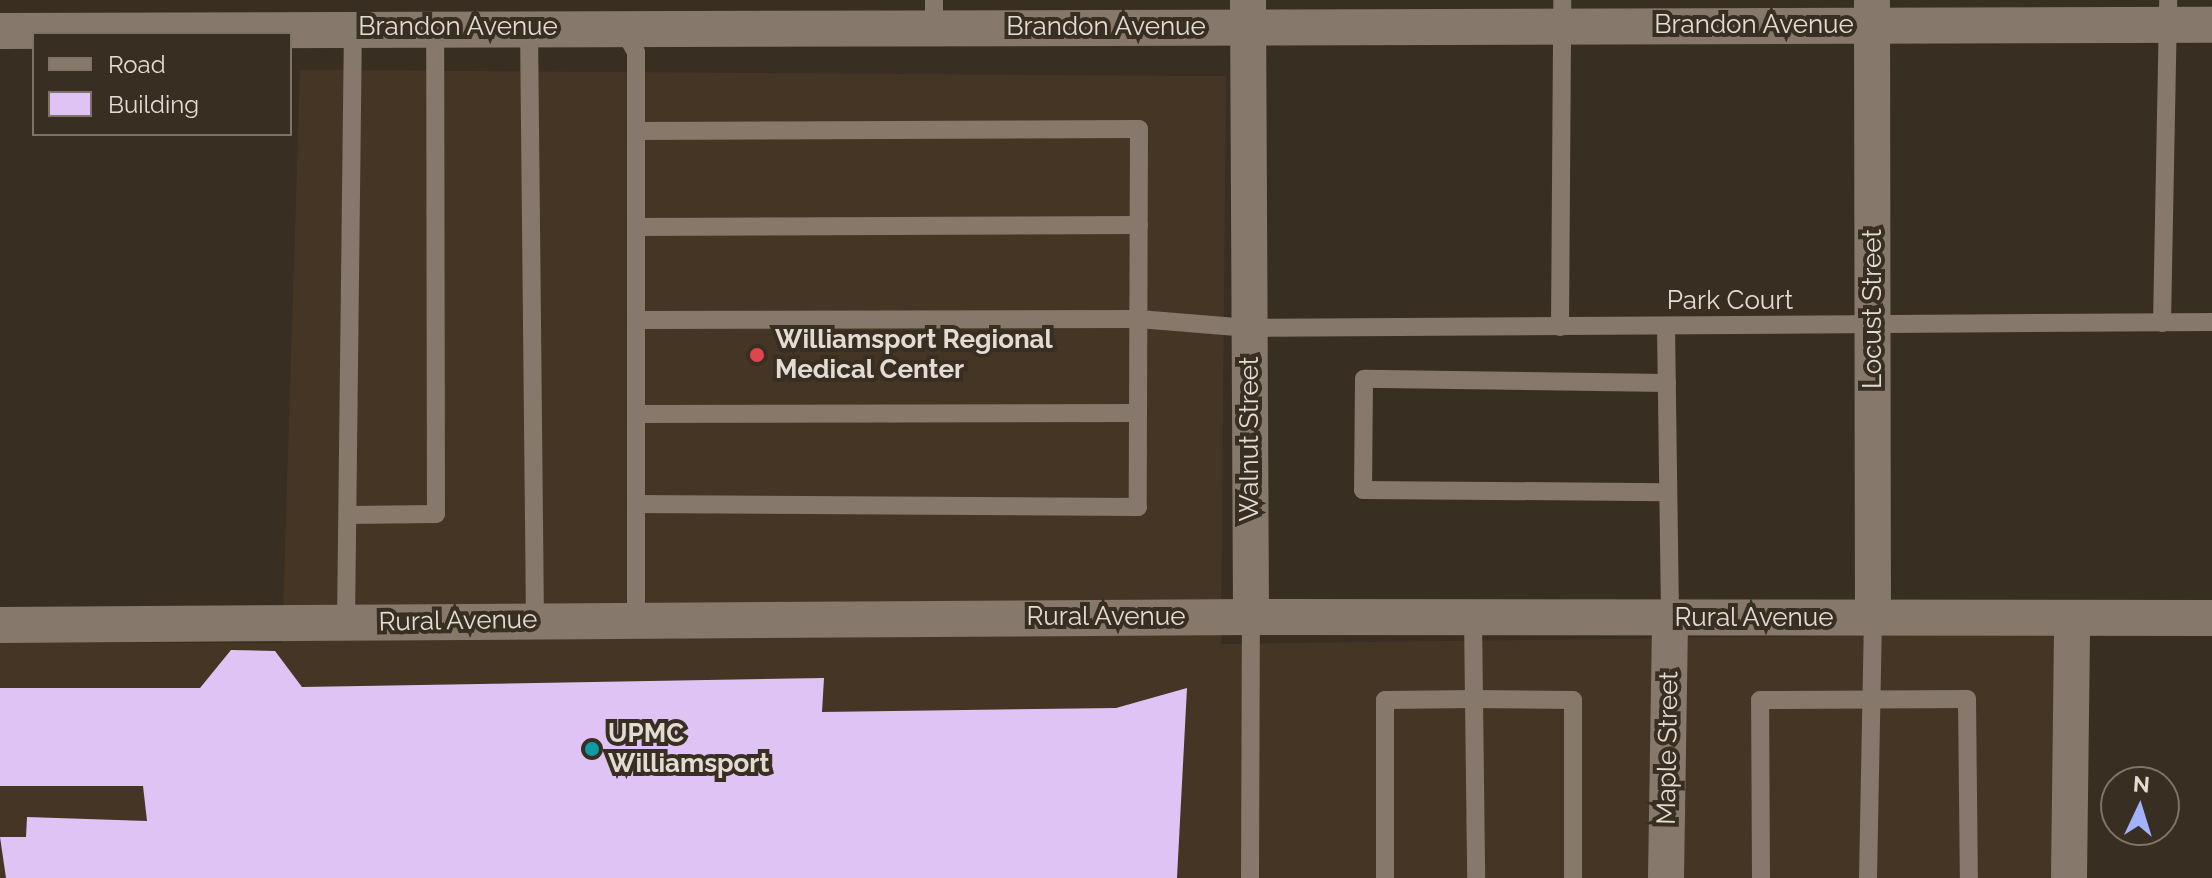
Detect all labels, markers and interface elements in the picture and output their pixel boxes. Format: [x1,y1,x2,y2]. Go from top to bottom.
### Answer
street label: Brandon Avenue [1654,9,1854,41]
street label: Brandon Avenue [358,11,558,43]
street label: Brandon Avenue [1006,11,1206,43]
legend [32,32,292,136]
text: Road [108,50,166,79]
text: Building [108,90,199,119]
street label: Locust Street [1857,229,1889,389]
street label: Park Court [1667,285,1793,317]
place label: Williamsport Regional Medical Center [775,324,1053,386]
marker: Williamsport Regional Medical Center [746,344,768,366]
street label: Walnut Street [1234,356,1266,522]
street label: Rural Avenue [1026,601,1186,633]
street label: Rural Avenue [1674,602,1834,634]
street label: Rural Avenue [378,604,538,638]
street label: Maple Street [1651,671,1685,825]
place label: UPMC Williamsport [608,718,769,780]
marker: UPMC Williamsport [583,740,601,758]
north arrow [2100,766,2180,846]
text: N [2132,770,2151,798]

